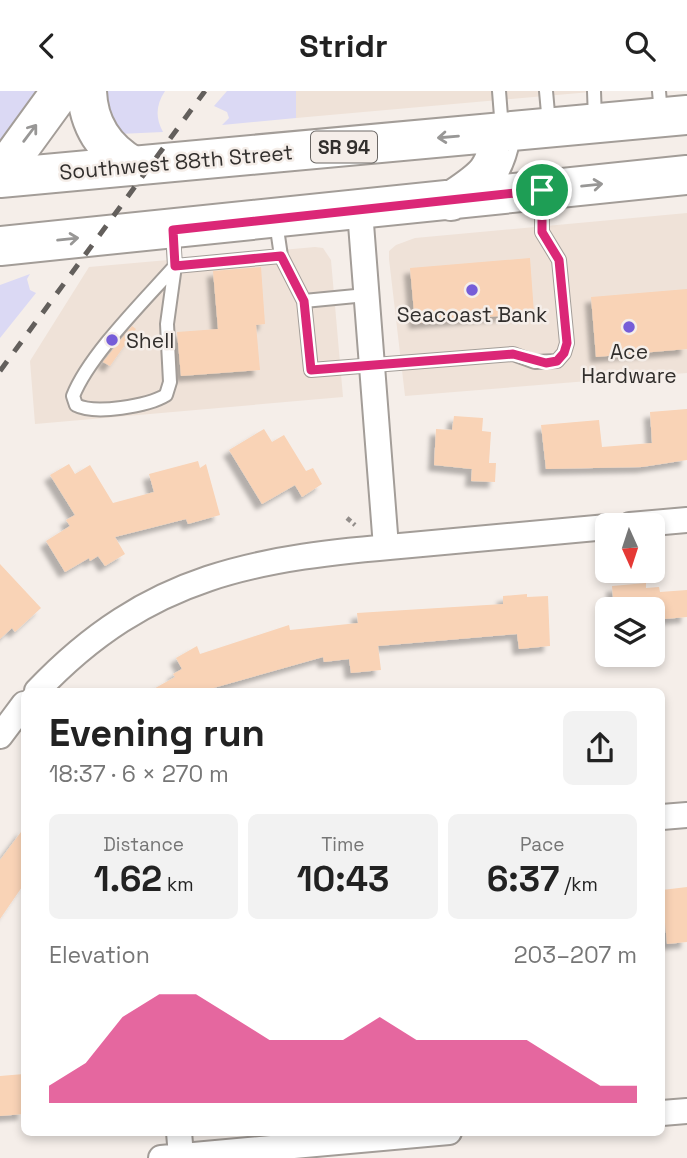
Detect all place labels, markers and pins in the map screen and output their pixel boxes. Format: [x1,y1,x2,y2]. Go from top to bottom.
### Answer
pin [512,160,572,220]
marker: Seacoast Bank [464,282,480,298]
place label: Seacoast Bank [397,301,547,328]
marker: Ace Hardware [621,319,637,335]
place label: Shell [126,327,174,354]
marker: Shell [104,332,120,348]
place label: Ace Hardware [581,338,677,389]

